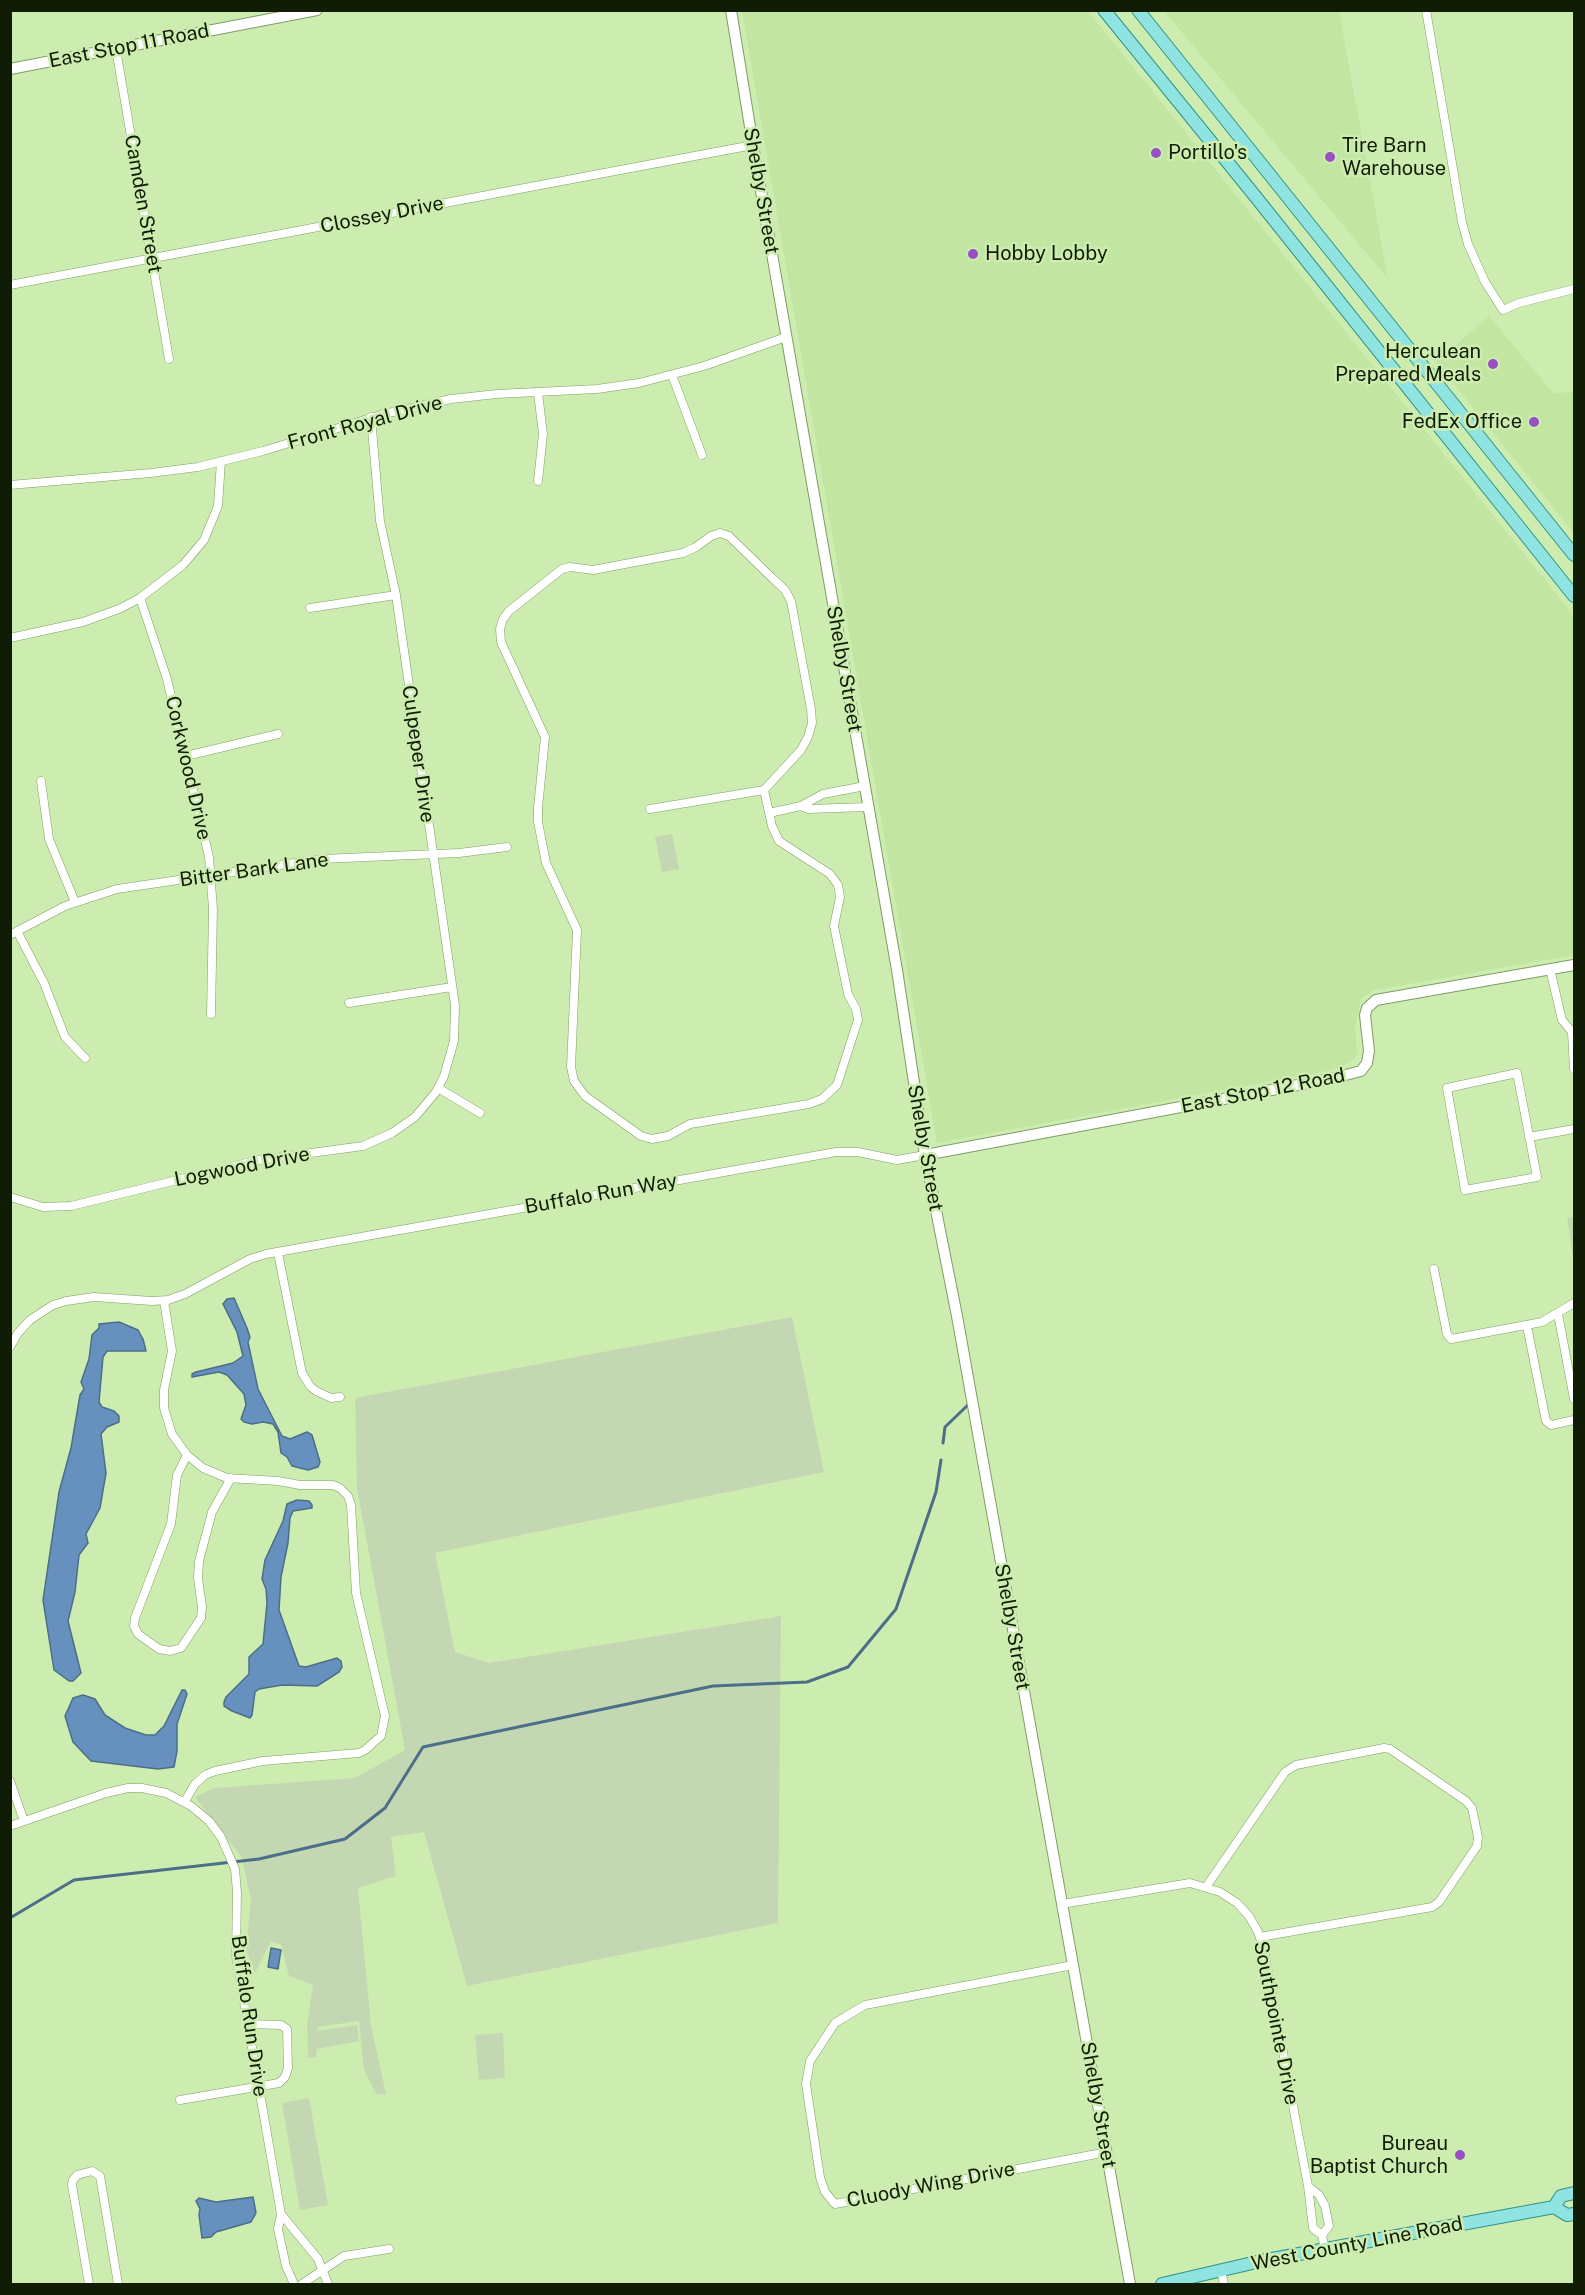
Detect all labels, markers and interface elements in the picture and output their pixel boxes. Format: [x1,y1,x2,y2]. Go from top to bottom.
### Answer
street label: East Stop 11 Road [47,19,211,73]
street label: Shelby Street [738,126,784,256]
street label: Camden Street [119,133,167,275]
place label: Tire Barn Warehouse [1342,134,1446,181]
place label: Portillo's [1168,141,1247,165]
marker: Portillo's [1149,146,1163,160]
marker: Tire Barn Warehouse [1323,150,1337,164]
street label: Clossey Drive [318,191,446,239]
place label: Hobby Lobby [985,242,1108,266]
marker: Hobby Lobby [966,247,980,261]
place label: Herculean Prepared Meals [1335,340,1481,387]
marker: Herculean Prepared Meals [1486,357,1500,371]
street label: Front Royal Drive [285,391,445,455]
place label: FedEx Office [1402,410,1522,434]
marker: FedEx Office [1527,415,1541,429]
street label: Shelby Street [821,604,867,734]
street label: Culpeper Drive [396,684,440,824]
street label: Corkwood Drive [160,694,216,842]
street label: Bitter Bark Lane [178,848,330,892]
street label: East Stop 12 Road [1179,1063,1347,1119]
street label: Shelby Street [902,1083,948,1213]
street label: Logwood Drive [172,1142,312,1192]
street label: Buffalo Run Way [523,1169,679,1219]
street label: Shelby Street [989,1562,1035,1692]
street label: Buffalo Run Drive [226,1934,272,2098]
street label: Southpointe Drive [1248,1939,1304,2107]
street label: Shelby Street [1075,2040,1121,2170]
place label: Bureau Baptist Church [1310,2132,1448,2179]
marker: Bureau Baptist Church [1453,2148,1467,2162]
street label: Cluody Wing Drive [845,2157,1017,2213]
street label: West County Line Road [1249,2212,1465,2276]

